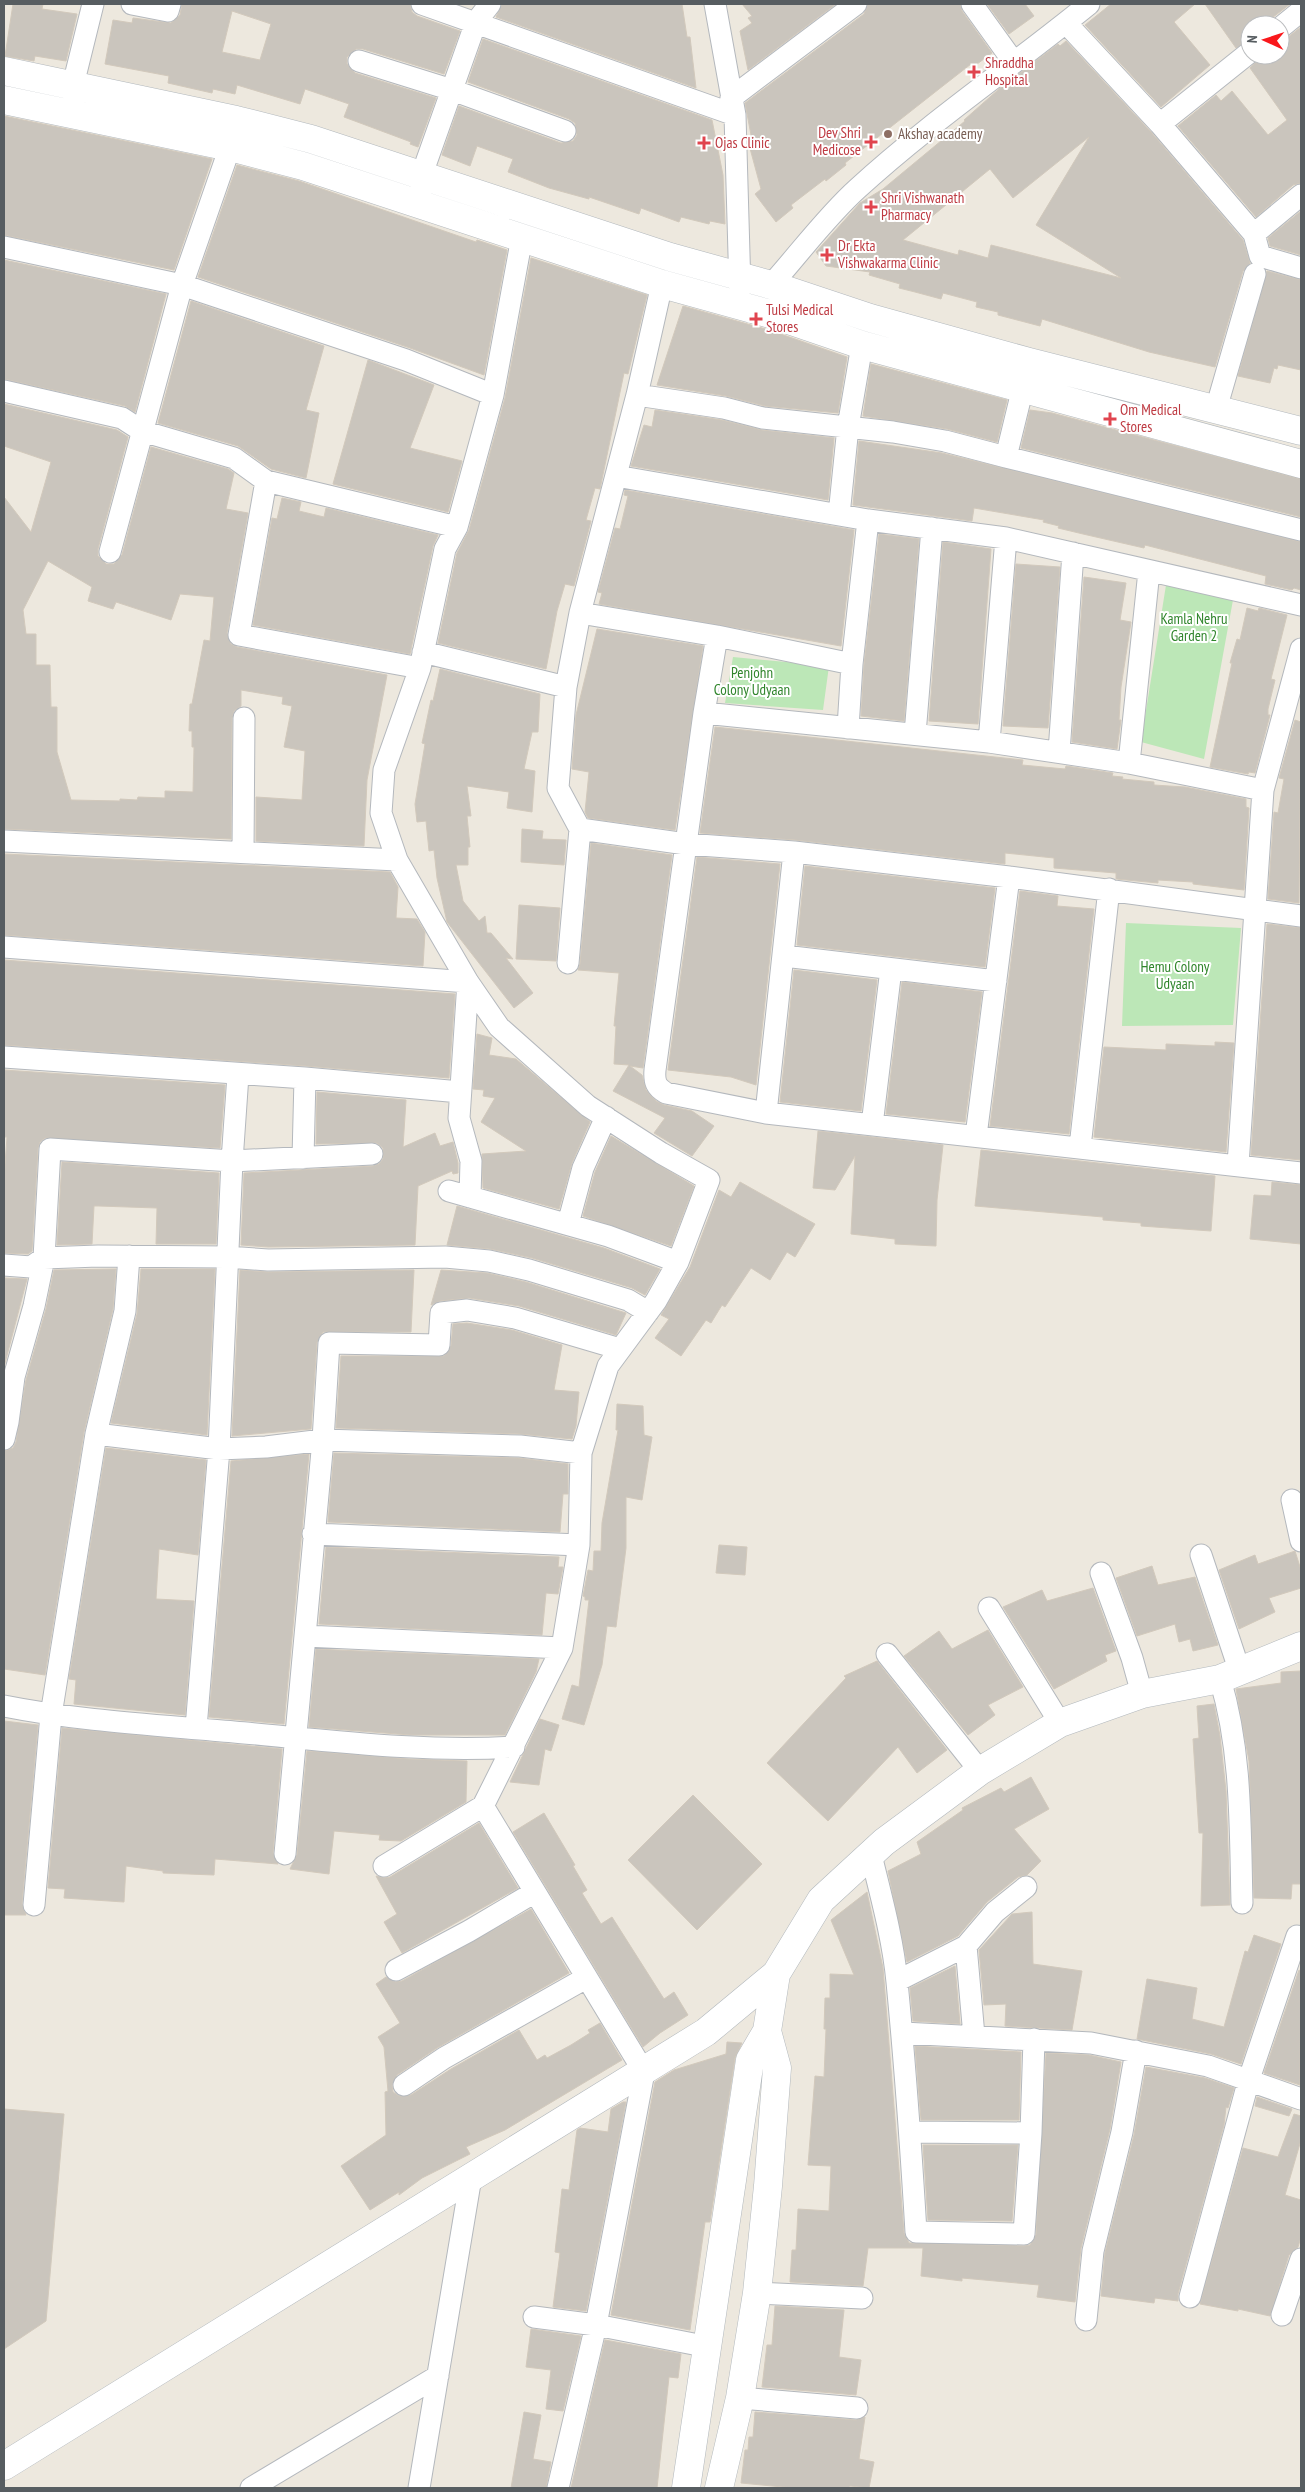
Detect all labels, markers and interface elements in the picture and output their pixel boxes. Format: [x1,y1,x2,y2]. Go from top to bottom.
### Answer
north arrow [1240,15,1290,65]
text: N [1243,35,1261,44]
place label: Shraddha Hospital [985,53,1034,89]
marker: Shraddha Hospital [967,65,981,79]
place label: Dev Shri Medicose [813,123,861,159]
place label: Akshay academy [898,124,983,143]
marker: Akshay academy [882,128,894,140]
place label: Ojas Clinic [715,133,770,152]
marker: Ojas Clinic [697,136,711,150]
marker: Dev Shri Medicose [865,136,877,148]
place label: Shri Vishwanath Pharmacy [881,188,964,224]
marker: Shri Vishwanath Pharmacy [865,201,877,213]
place label: Dr Ekta Vishwakarma Clinic [837,236,939,272]
marker: Dr Ekta Vishwakarma Clinic [820,248,834,262]
place label: Tulsi Medical Stores [766,300,834,336]
marker: Tulsi Medical Stores [750,313,762,325]
place label: Om Medical Stores [1120,400,1182,436]
marker: Om Medical Stores [1104,413,1116,425]
park label: Kamla Nehru Garden 2 [1160,609,1228,645]
park label: Penjohn Colony Udyaan [714,663,790,699]
park label: Hemu Colony Udyaan [1141,957,1210,993]

